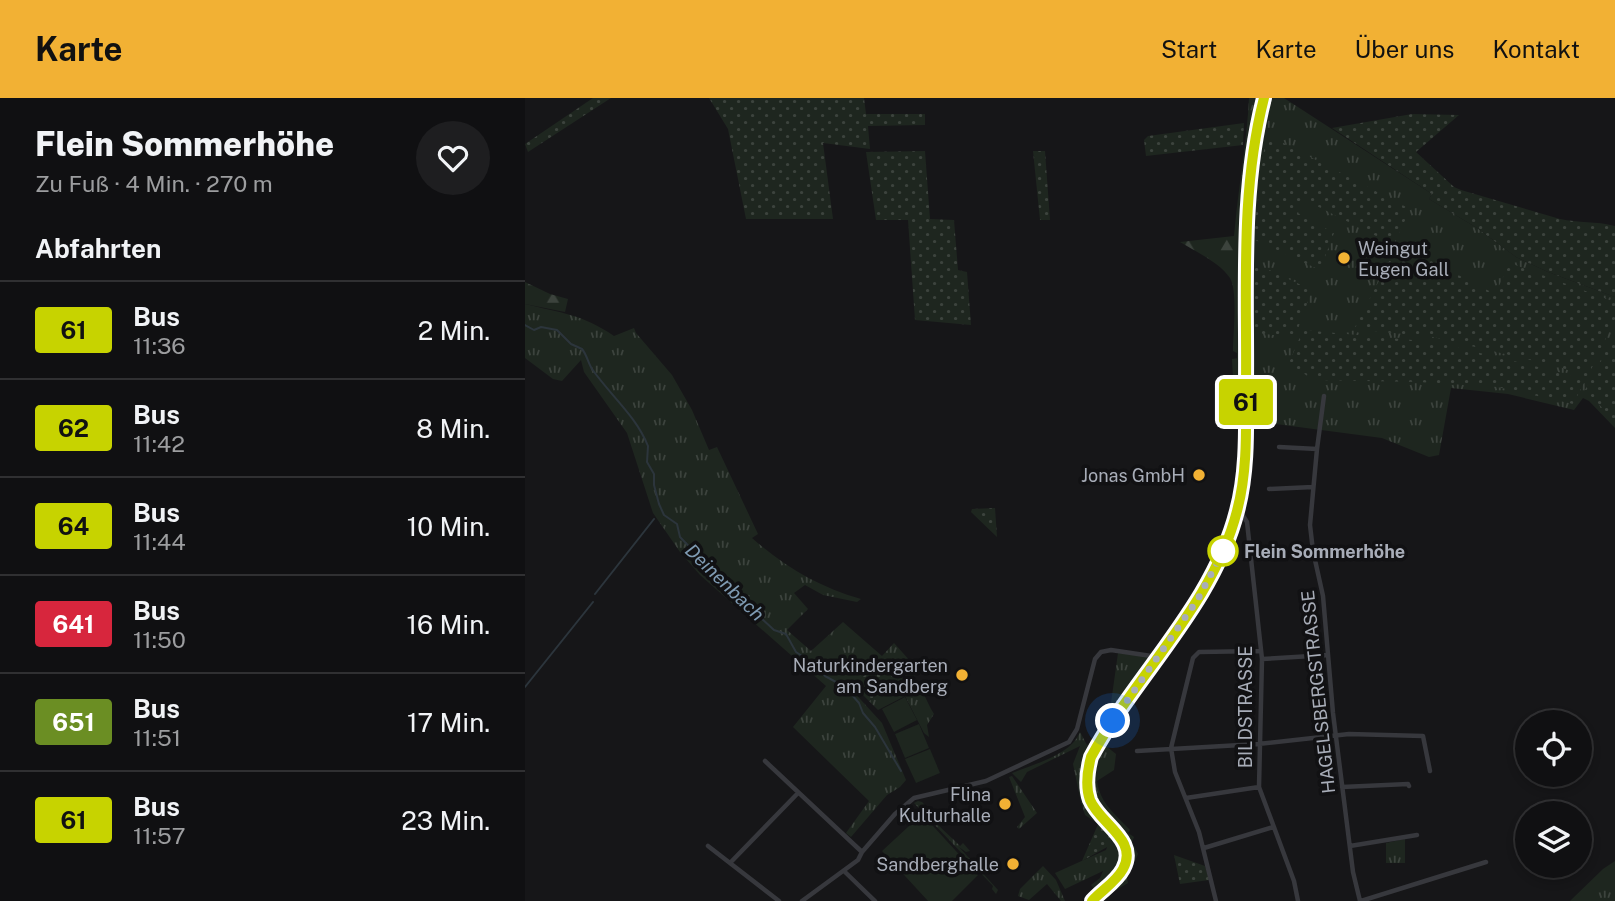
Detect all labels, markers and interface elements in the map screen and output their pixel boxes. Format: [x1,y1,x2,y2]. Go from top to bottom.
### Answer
text: Karte [35,30,123,68]
text: Start [1161,35,1217,63]
text: Karte [1255,35,1317,63]
text: Über uns [1355,35,1454,63]
text: Kontakt [1492,35,1580,63]
button: heart [416,121,490,195]
text: Flein Sommerhöhe [35,125,334,163]
text: Zu Fuß · 4 Min. · 270 m [35,170,273,197]
text: Abfahrten [35,233,161,264]
place label: Weingut Eugen Gall [1358,238,1449,280]
marker: Weingut Eugen Gall [1336,250,1352,266]
text: Bus [133,301,180,332]
text: 2 Min. [418,315,490,346]
text: 61 [60,316,87,344]
text: 11:36 [133,332,186,359]
line badge: 61 [1215,379,1277,425]
text: 61 [1233,388,1259,416]
text: Bus [133,399,180,430]
text: 8 Min. [416,413,490,444]
text: 62 [58,414,89,442]
text: 11:42 [133,430,185,457]
place label: Jonas GmbH [1081,465,1185,486]
marker: Jonas GmbH [1191,467,1207,483]
text: Bus [133,497,180,528]
text: 10 Min. [407,511,490,542]
text: 64 [58,512,89,540]
text: 11:44 [133,528,186,555]
marker: Flein Sommerhöhe [1208,536,1238,566]
water label: Deinenbach [681,539,769,625]
place label: Flein Sommerhöhe [1244,541,1405,562]
street label: HAGELSBERGSTRASSE [1297,589,1339,795]
text: Bus [133,595,180,626]
text: 16 Min. [406,609,490,640]
text: 641 [53,610,94,638]
text: 11:50 [133,626,186,653]
street label: BILDSTRASSE [1235,646,1256,768]
place label: Naturkindergarten am Sandberg [793,655,948,697]
marker: Naturkindergarten am Sandberg [954,667,970,683]
text: Bus [133,693,180,724]
your location [1095,703,1130,738]
text: 17 Min. [407,707,490,738]
text: 651 [52,708,95,736]
map controls [1515,710,1592,878]
button: locate [1515,710,1592,787]
text: 11:51 [133,724,181,751]
place label: Flina Kulturhalle [899,784,991,826]
text: Bus [133,791,180,822]
marker: Flina Kulturhalle [997,796,1013,812]
button: layers [1515,801,1592,878]
text: 23 Min. [401,805,490,836]
text: 61 [60,806,87,834]
text: 11:57 [133,822,185,849]
place label: Sandberghalle [876,854,999,875]
marker: Sandberghalle [1005,856,1021,872]

